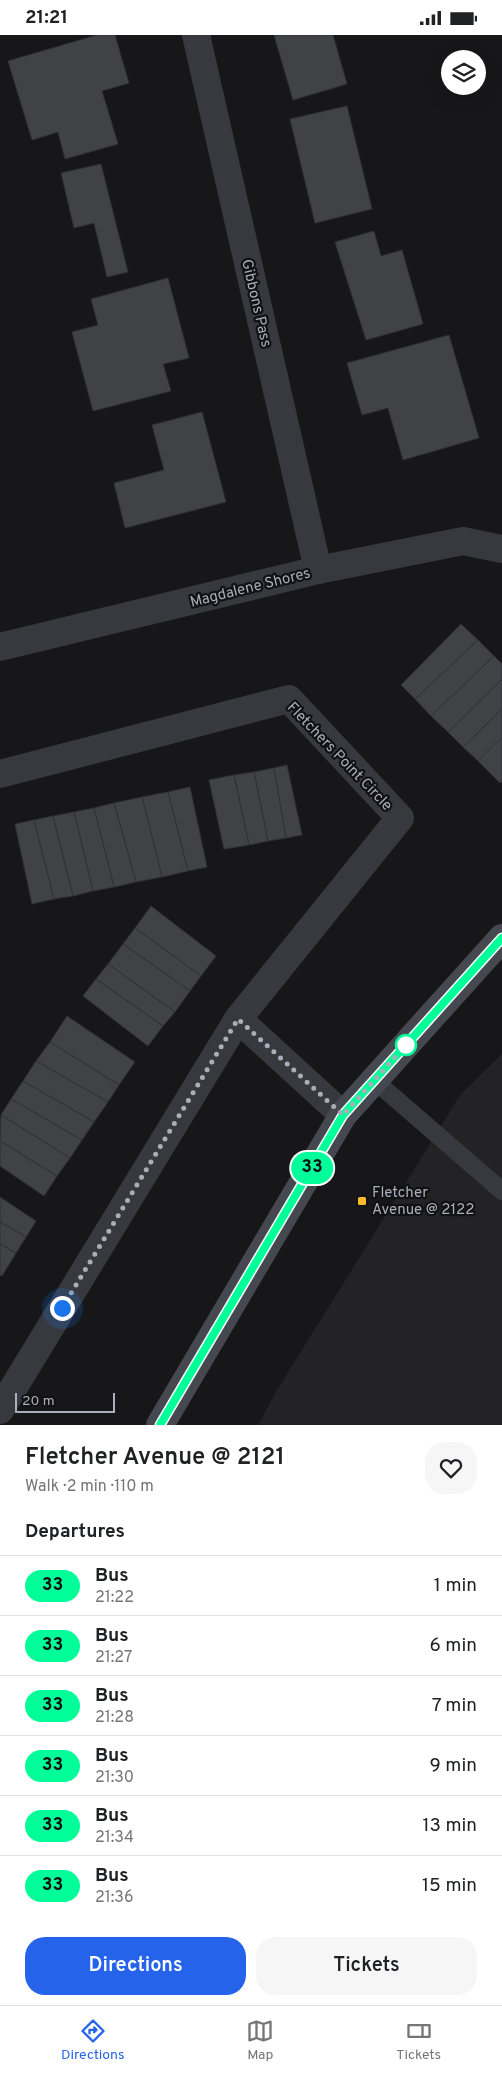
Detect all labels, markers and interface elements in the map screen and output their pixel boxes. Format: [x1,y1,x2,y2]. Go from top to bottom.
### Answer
text: 21:21 [25,6,68,30]
map controls [441,50,486,95]
button: layers [441,50,486,95]
street label: Gibbons Pass [236,258,275,349]
street label: Magdalene Shores [188,564,312,613]
street label: Fletchers Point Circle [282,699,396,815]
unlabelled marker [395,1034,417,1056]
line badge: 33 [290,1152,334,1184]
text: 33 [301,1156,323,1179]
place label: Fletcher Avenue @ 2122 [372,1184,474,1220]
marker: Fletcher Avenue @ 2122 [356,1195,368,1207]
your location [50,1296,75,1321]
scale bar [15,1390,115,1413]
text: 20 m [22,1393,55,1410]
button: heart [425,1442,477,1494]
text: Fletcher Avenue @ 2121 [25,1443,285,1473]
text: Walk · 2 min · 110 m [25,1477,154,1497]
text: Departures [25,1520,125,1544]
text: Bus [95,1564,129,1588]
text: 33 [42,1574,63,1597]
text: 1 min [434,1574,477,1598]
text: 21:22 [95,1588,134,1608]
text: Bus [95,1624,129,1648]
text: 33 [42,1634,63,1657]
text: 6 min [430,1634,477,1658]
text: 21:27 [95,1648,132,1668]
text: Bus [95,1684,129,1708]
text: 33 [42,1694,63,1717]
text: 7 min [432,1694,477,1718]
text: 21:28 [95,1708,134,1728]
text: Bus [95,1744,129,1768]
text: 33 [42,1754,63,1777]
text: 9 min [430,1754,477,1778]
text: 21:30 [95,1768,134,1788]
text: Bus [95,1804,129,1828]
text: 33 [42,1814,63,1837]
text: 13 min [422,1814,477,1838]
text: 21:34 [95,1828,134,1848]
text: Bus [95,1864,129,1888]
text: 33 [42,1874,63,1897]
text: 15 min [422,1874,477,1898]
text: 21:36 [95,1888,134,1908]
button: Directions [25,1937,246,1995]
button: Tickets [256,1937,477,1995]
tab: Directions [61,2017,125,2064]
tab: Map [246,2017,274,2064]
tab: Tickets [396,2017,441,2064]

